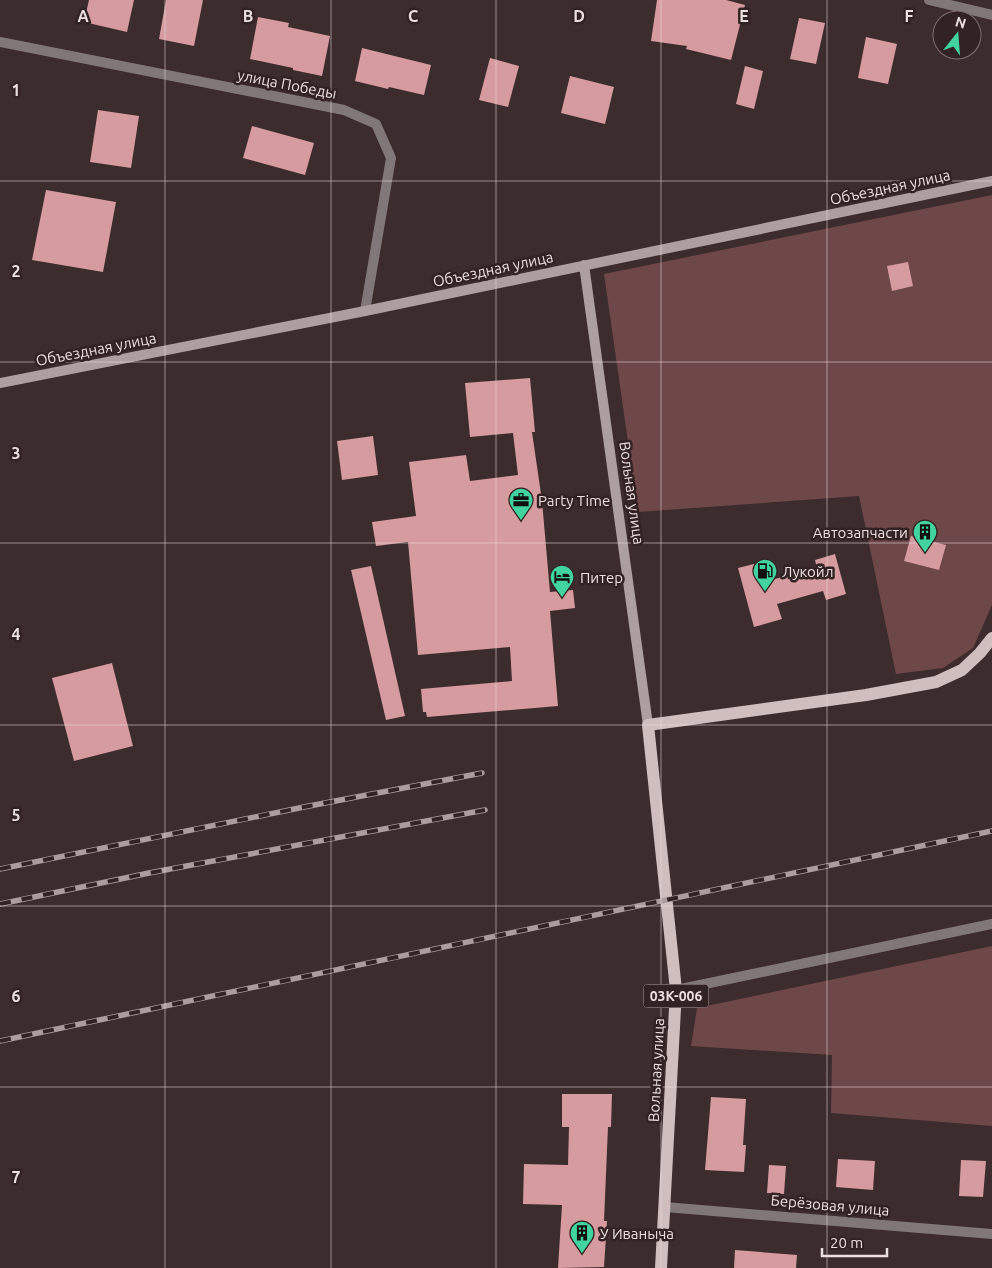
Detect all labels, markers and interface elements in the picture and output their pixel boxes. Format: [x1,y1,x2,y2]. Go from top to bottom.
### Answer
text: A [77,7,89,25]
text: B [243,7,253,25]
text: C [408,7,418,25]
text: D [573,7,585,25]
text: E [739,7,749,25]
text: F [905,7,914,25]
north arrow [932,10,982,60]
text: N [953,13,968,32]
street label: улица Победы [236,66,338,102]
text: 1 [11,81,21,99]
street label: Объездная улица [828,166,952,208]
street label: Объездная улица [431,248,555,290]
text: 2 [11,262,21,280]
street label: Объездная улица [34,329,158,369]
street label: Вольная улица [616,440,648,546]
text: 3 [11,444,21,462]
office icon: Party Time [508,487,534,521]
place label: Party Time [538,492,610,509]
building icon: Автозапчасти [912,519,938,553]
place label: Автозапчасти [813,524,908,541]
fuel station icon: Лукойл [752,558,778,592]
place label: Лукойл [782,563,833,580]
hotel icon: Питер [549,564,575,598]
place label: Питер [580,569,623,586]
text: 4 [11,625,21,643]
text: 5 [11,806,21,824]
road number: 03К-006 [644,984,708,1008]
text: 6 [11,987,21,1005]
street label: Вольная улица [645,1018,667,1122]
text: 7 [11,1168,21,1186]
street label: Берёзовая улица [770,1191,890,1219]
building icon: У Иваныча [569,1220,595,1254]
place label: У Иваныча [600,1225,674,1242]
scale bar [822,1226,887,1258]
text: 20 m [830,1234,863,1251]

